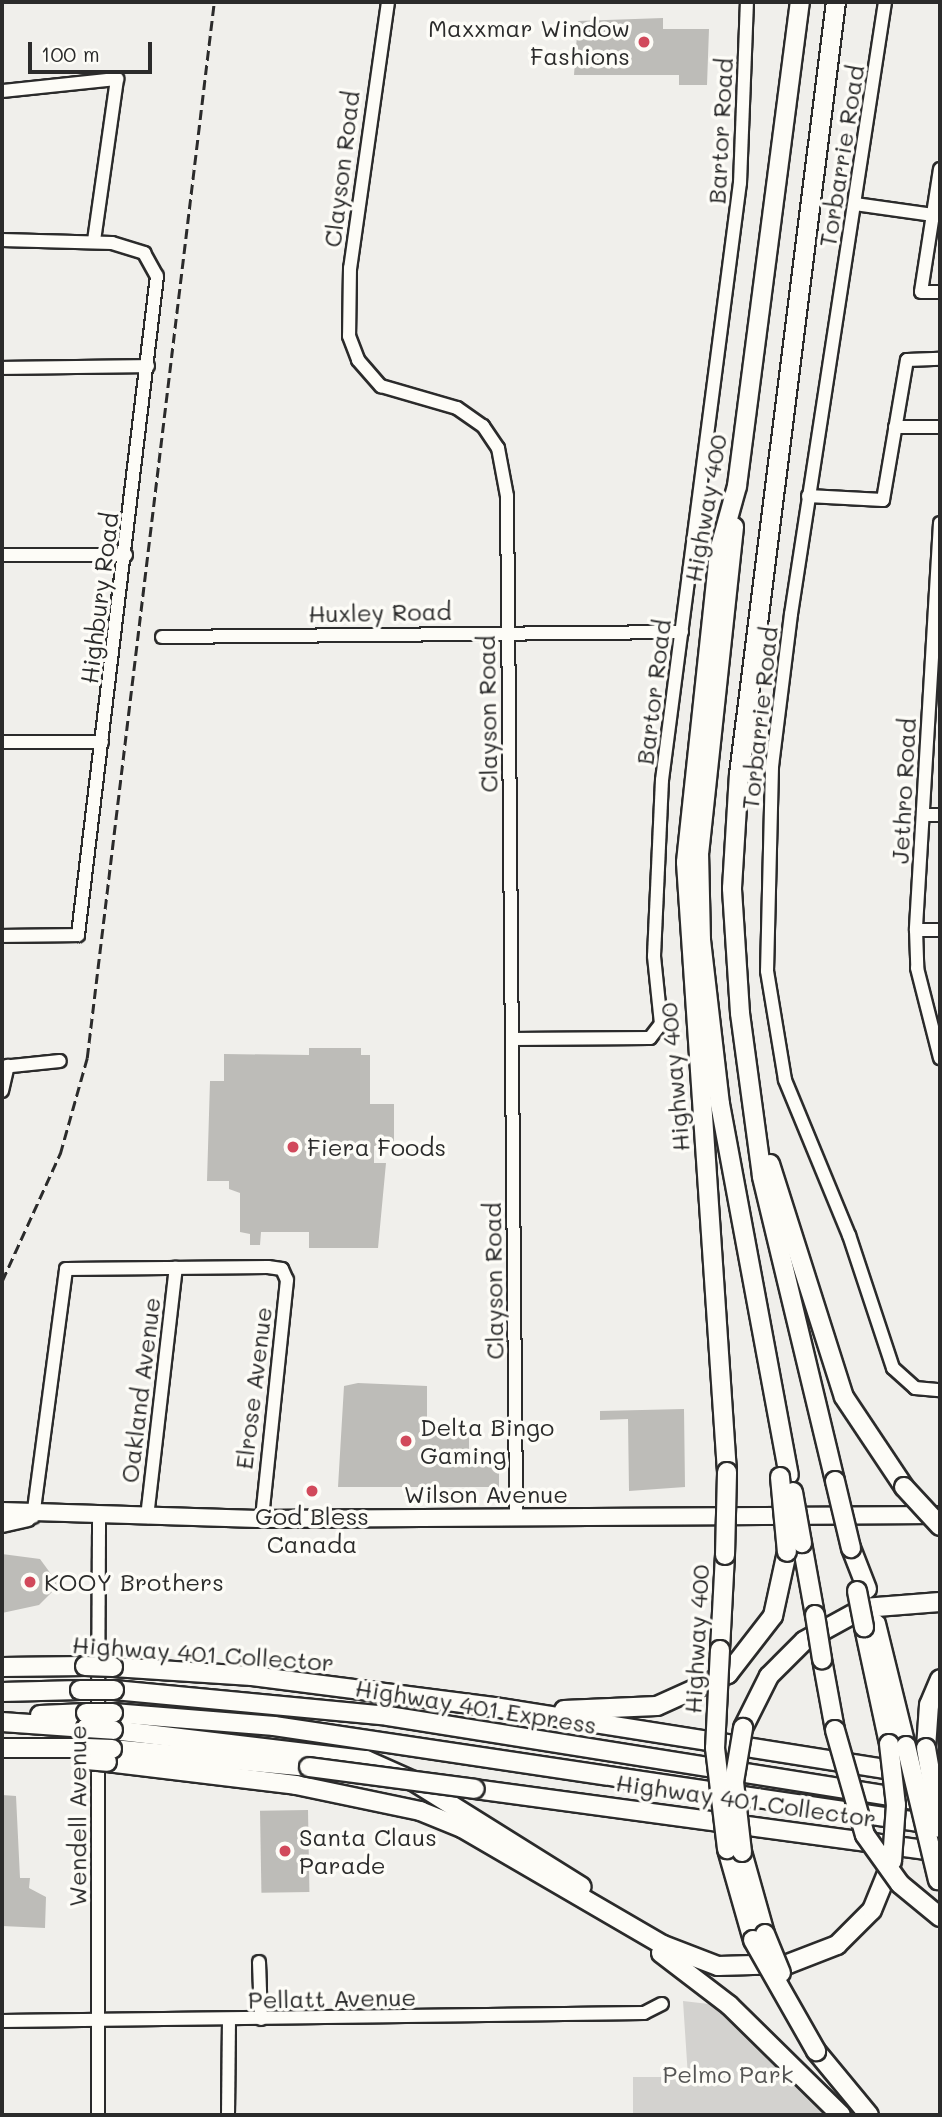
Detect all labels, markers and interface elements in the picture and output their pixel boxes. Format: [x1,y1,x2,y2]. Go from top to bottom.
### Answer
place label: Maxxmar Window Fashions [428,14,630,70]
scale bar [32,28,156,72]
marker: Maxxmar Window Fashions [636,34,652,50]
text: 100 m [41,40,100,67]
street label: Bartor Road [702,57,738,205]
street label: Torbarrie Road [812,63,870,249]
street label: Clayson Road [317,89,365,249]
street label: Highway 400 [678,432,732,584]
street label: Highbury Road [74,511,124,685]
street label: Huxley Road [308,596,452,628]
street label: Bartor Road [630,618,676,766]
street label: Torbarrie Road [735,625,783,811]
street label: Clayson Road [471,635,503,793]
street label: Jethro Road [885,717,921,865]
street label: Highway 400 [653,1001,695,1153]
place label: Fiera Foods [307,1133,446,1161]
marker: Fiera Foods [285,1139,301,1155]
street label: Clayson Road [477,1202,509,1360]
street label: Oakland Avenue [114,1295,166,1485]
street label: Elrose Avenue [229,1305,277,1471]
place label: Delta Bingo Gaming [420,1413,554,1469]
marker: Delta Bingo Gaming [398,1433,414,1449]
street label: Wilson Avenue [404,1480,568,1508]
marker: God Bless Canada [304,1483,320,1499]
place label: God Bless Canada [255,1502,369,1558]
street label: Highway 400 [678,1564,714,1714]
place label: KOOY Brothers [44,1568,224,1596]
marker: KOOY Brothers [22,1574,38,1590]
street label: Highway 401 Collector [71,1629,335,1677]
street label: Highway 401 Express [353,1673,599,1739]
street label: Wendell Avenue [63,1725,91,1907]
street label: Highway 401 Collector [614,1767,878,1833]
place label: Santa Claus Parade [299,1823,437,1879]
marker: Santa Claus Parade [277,1843,293,1859]
street label: Pellatt Avenue [248,1982,416,2014]
park label: Pelmo Park [663,2060,793,2088]

